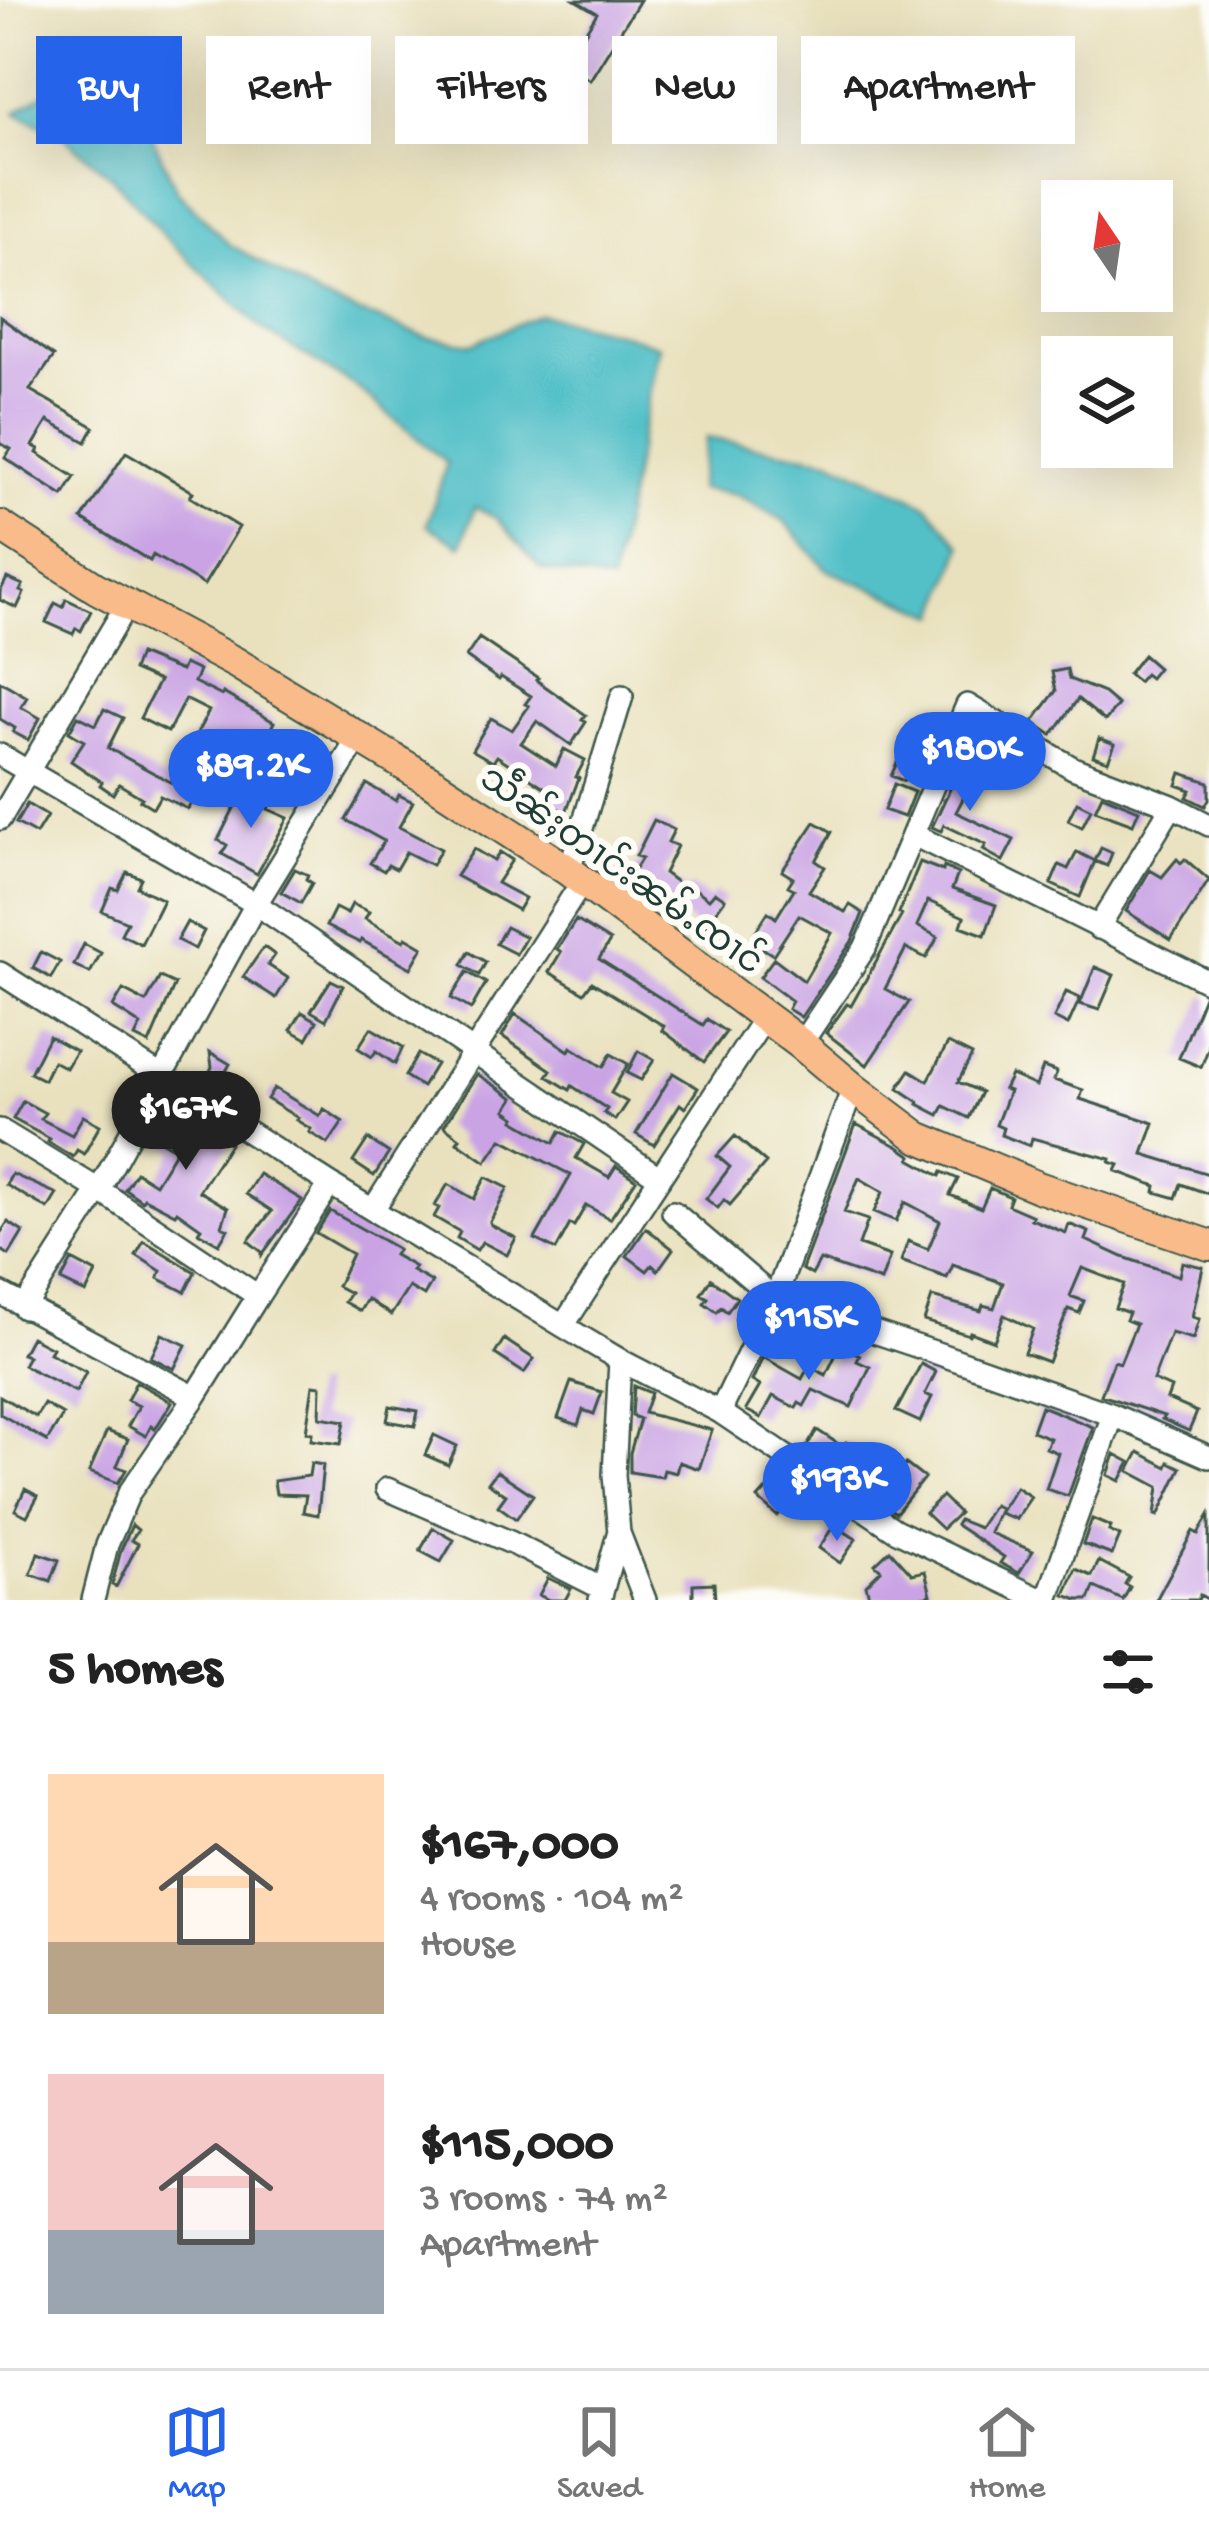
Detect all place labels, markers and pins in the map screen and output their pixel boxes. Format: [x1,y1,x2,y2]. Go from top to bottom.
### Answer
pin: $180K [886,712,1054,814]
pin: $89.2K [153,729,349,831]
pin: $167K [102,1071,270,1173]
pin: $115K [725,1281,893,1383]
pin: $193K [753,1442,921,1544]

